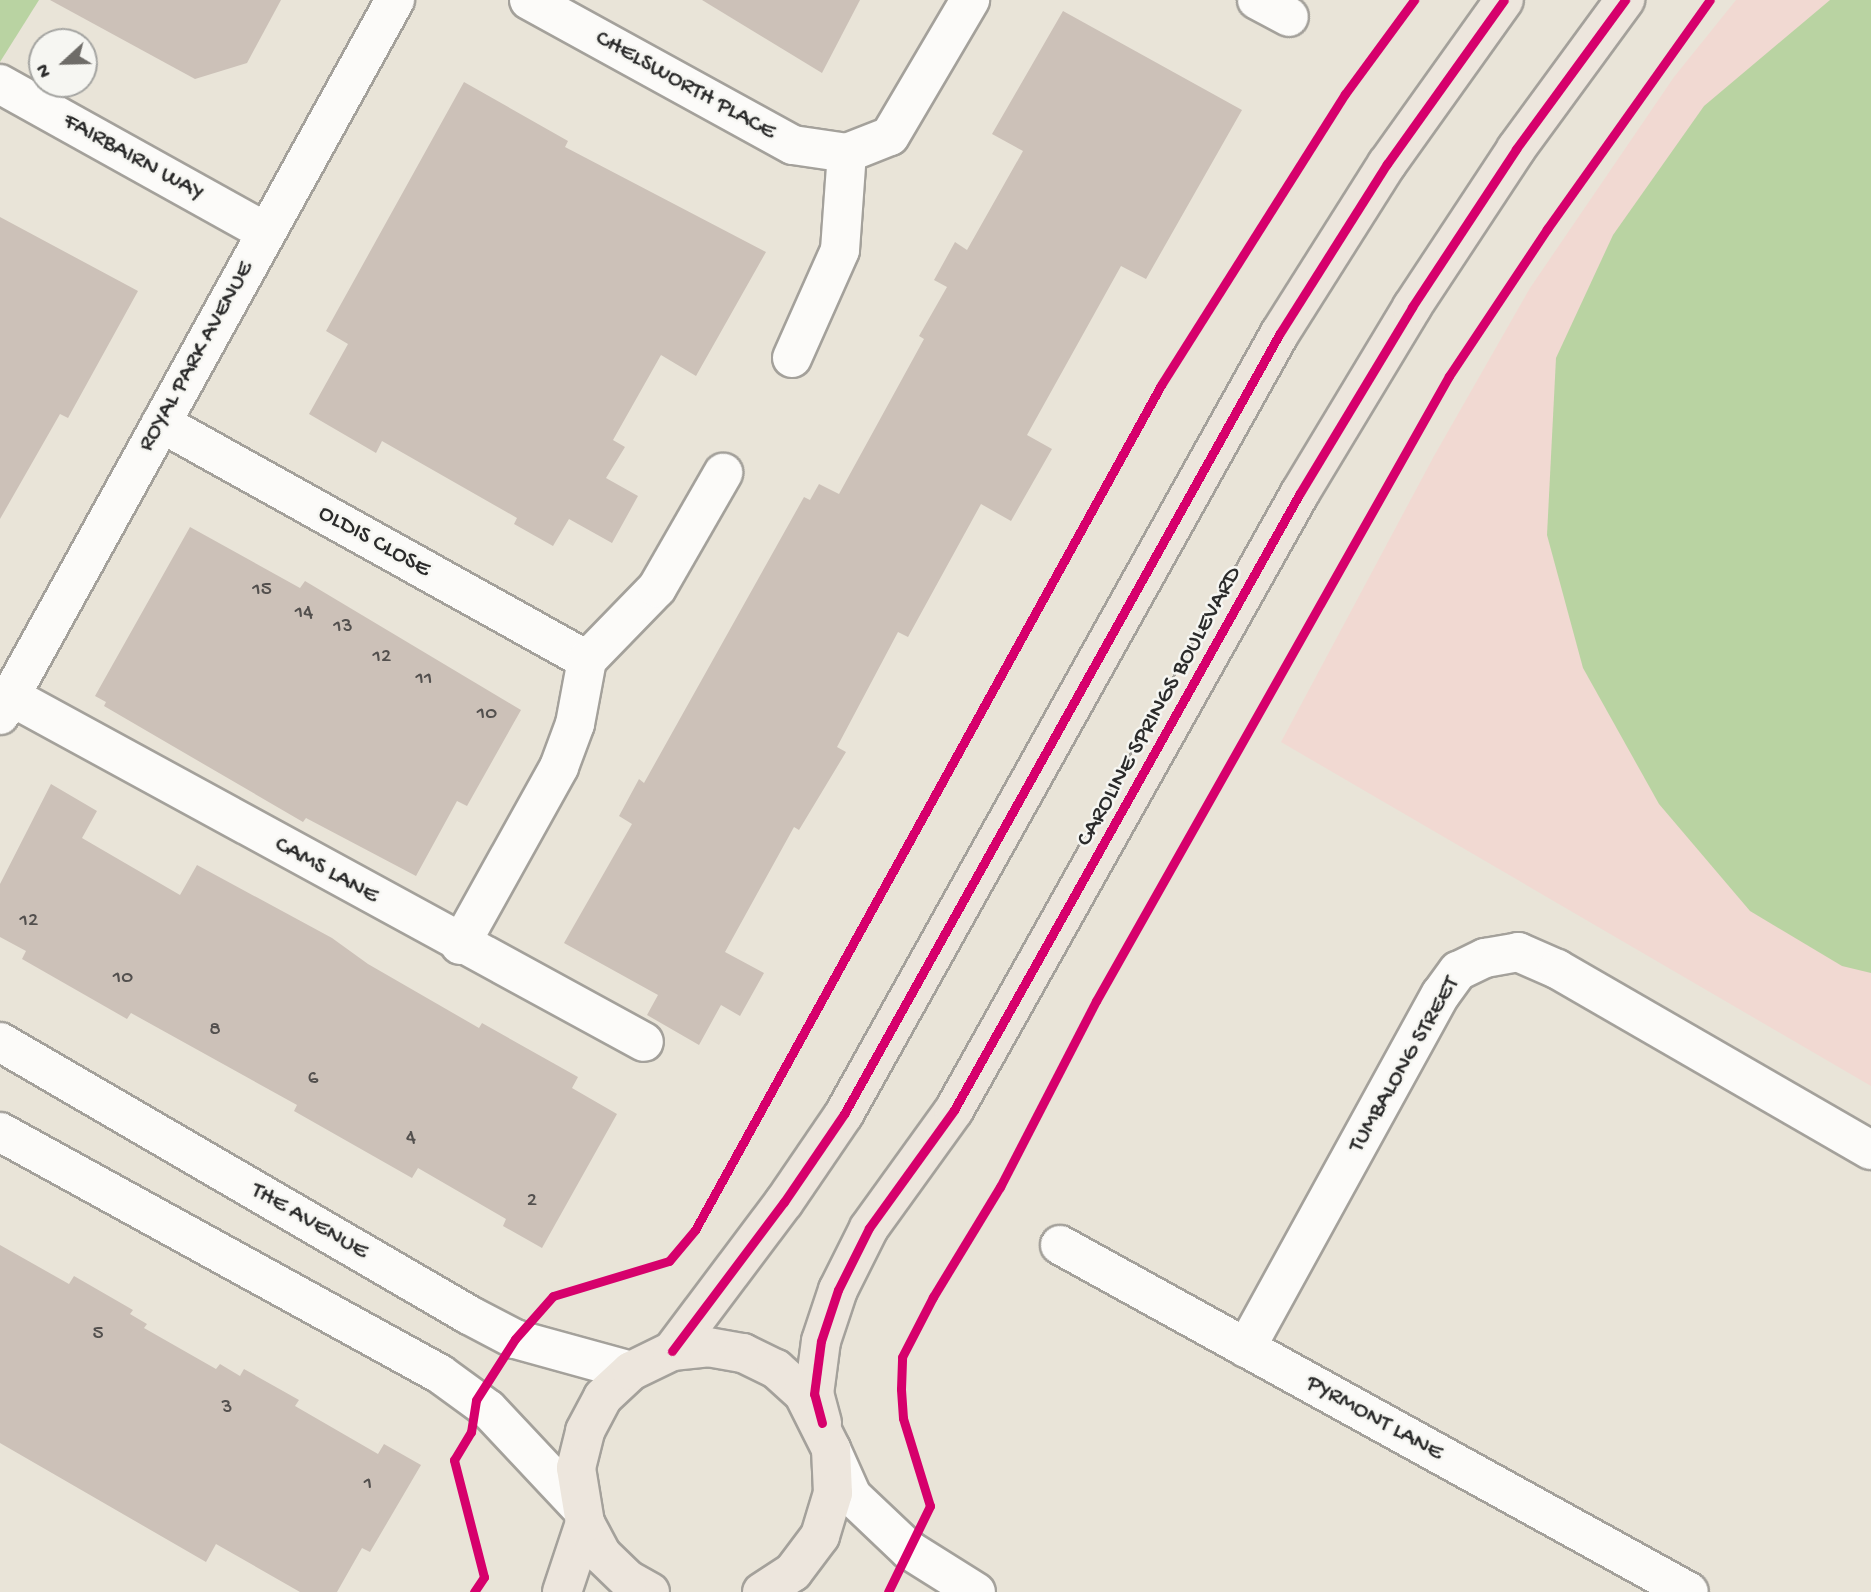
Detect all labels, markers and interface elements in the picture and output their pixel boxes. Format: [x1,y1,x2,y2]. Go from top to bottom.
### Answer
street label: CHELSWORTH PLACE [590,24,780,148]
north arrow [28,28,98,98]
text: N [32,60,58,80]
street label: FAIRBAIRN WAY [58,107,208,209]
street label: ROYAL PARK AVENUE [133,257,261,457]
street label: OLDIS CLOSE [313,499,435,585]
street label: CAROLINE SPRINGS BOULEVARD [1071,562,1249,852]
house number: 15 [252,578,272,604]
house number: 14 [295,601,313,627]
house number: 13 [333,615,353,641]
house number: 12 [373,645,391,671]
house number: 11 [416,667,432,693]
house number: 10 [477,702,497,728]
street label: CAMS LANE [269,831,383,911]
house number: 12 [20,909,38,935]
house number: 10 [113,966,133,992]
street label: TUMBALONG STREET [1343,972,1467,1158]
house number: 8 [209,1018,221,1044]
house number: 6 [308,1067,318,1093]
house number: 4 [406,1126,416,1152]
street label: THE AVENUE [245,1177,373,1267]
house number: 2 [527,1189,537,1215]
house number: 5 [92,1322,104,1348]
street label: PYRMONT LANE [1300,1370,1448,1468]
house number: 3 [222,1396,232,1422]
house number: 1 [364,1472,372,1498]

